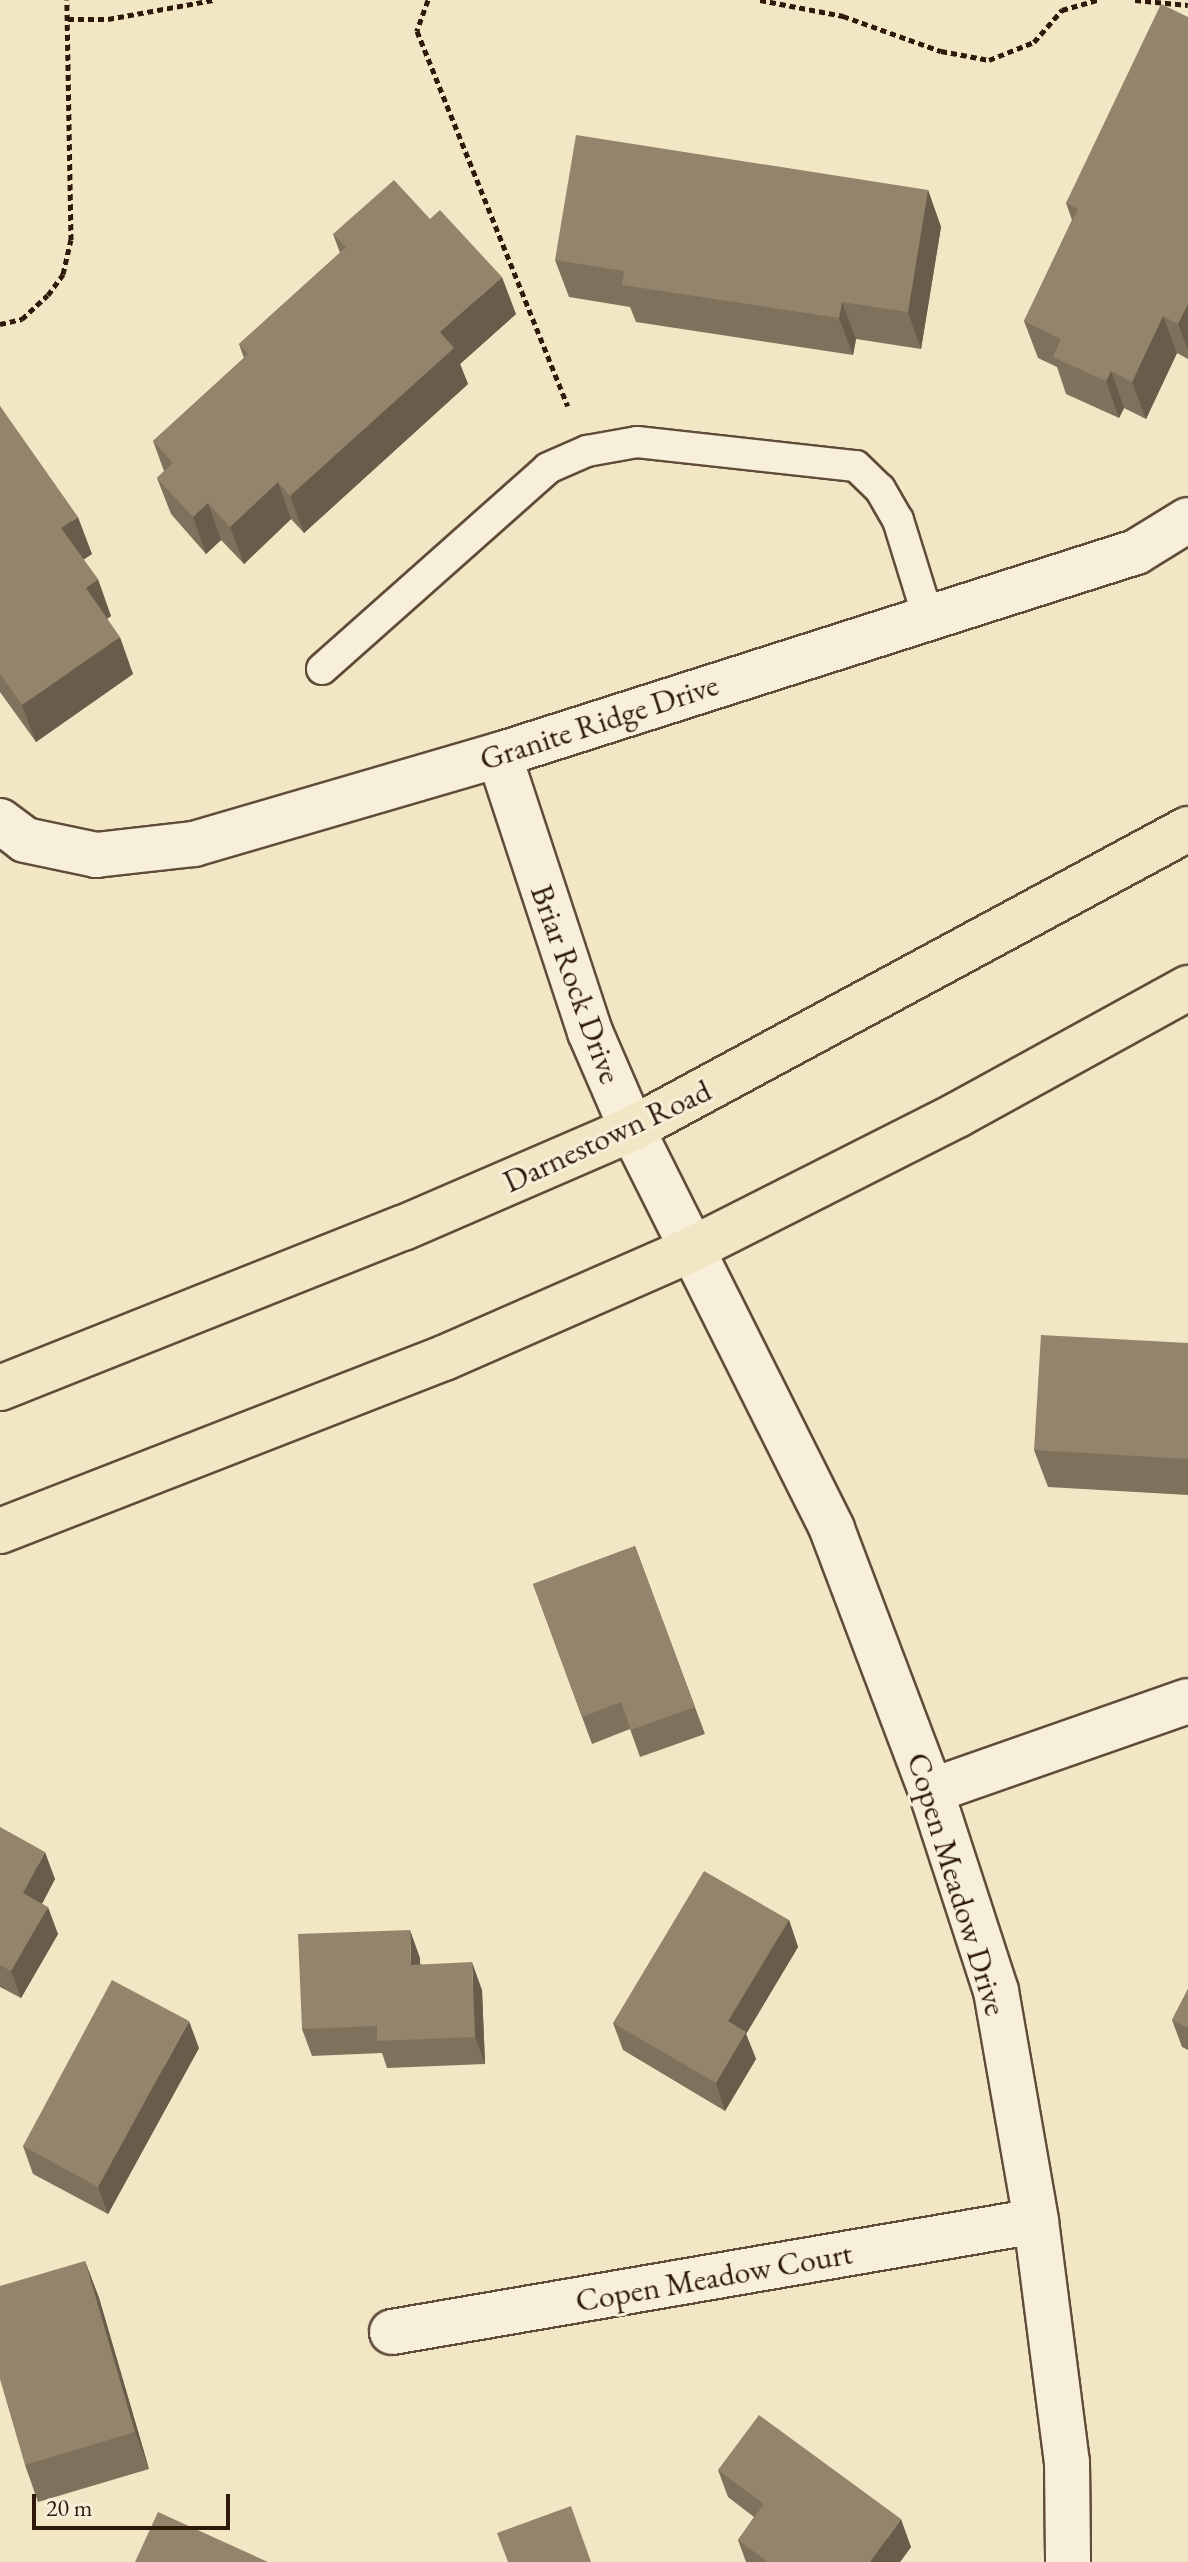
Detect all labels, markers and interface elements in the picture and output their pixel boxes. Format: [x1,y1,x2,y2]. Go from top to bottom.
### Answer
street label: Granite Ridge Drive [475,665,723,779]
street label: Briar Rock Drive [522,879,630,1089]
street label: Darnestown Road [497,1071,717,1201]
street label: Copen Meadow Drive [899,1748,1015,2020]
street label: Copen Meadow Court [573,2234,855,2320]
scale bar [36,2478,234,2528]
text: 20 m [46,2492,93,2523]

